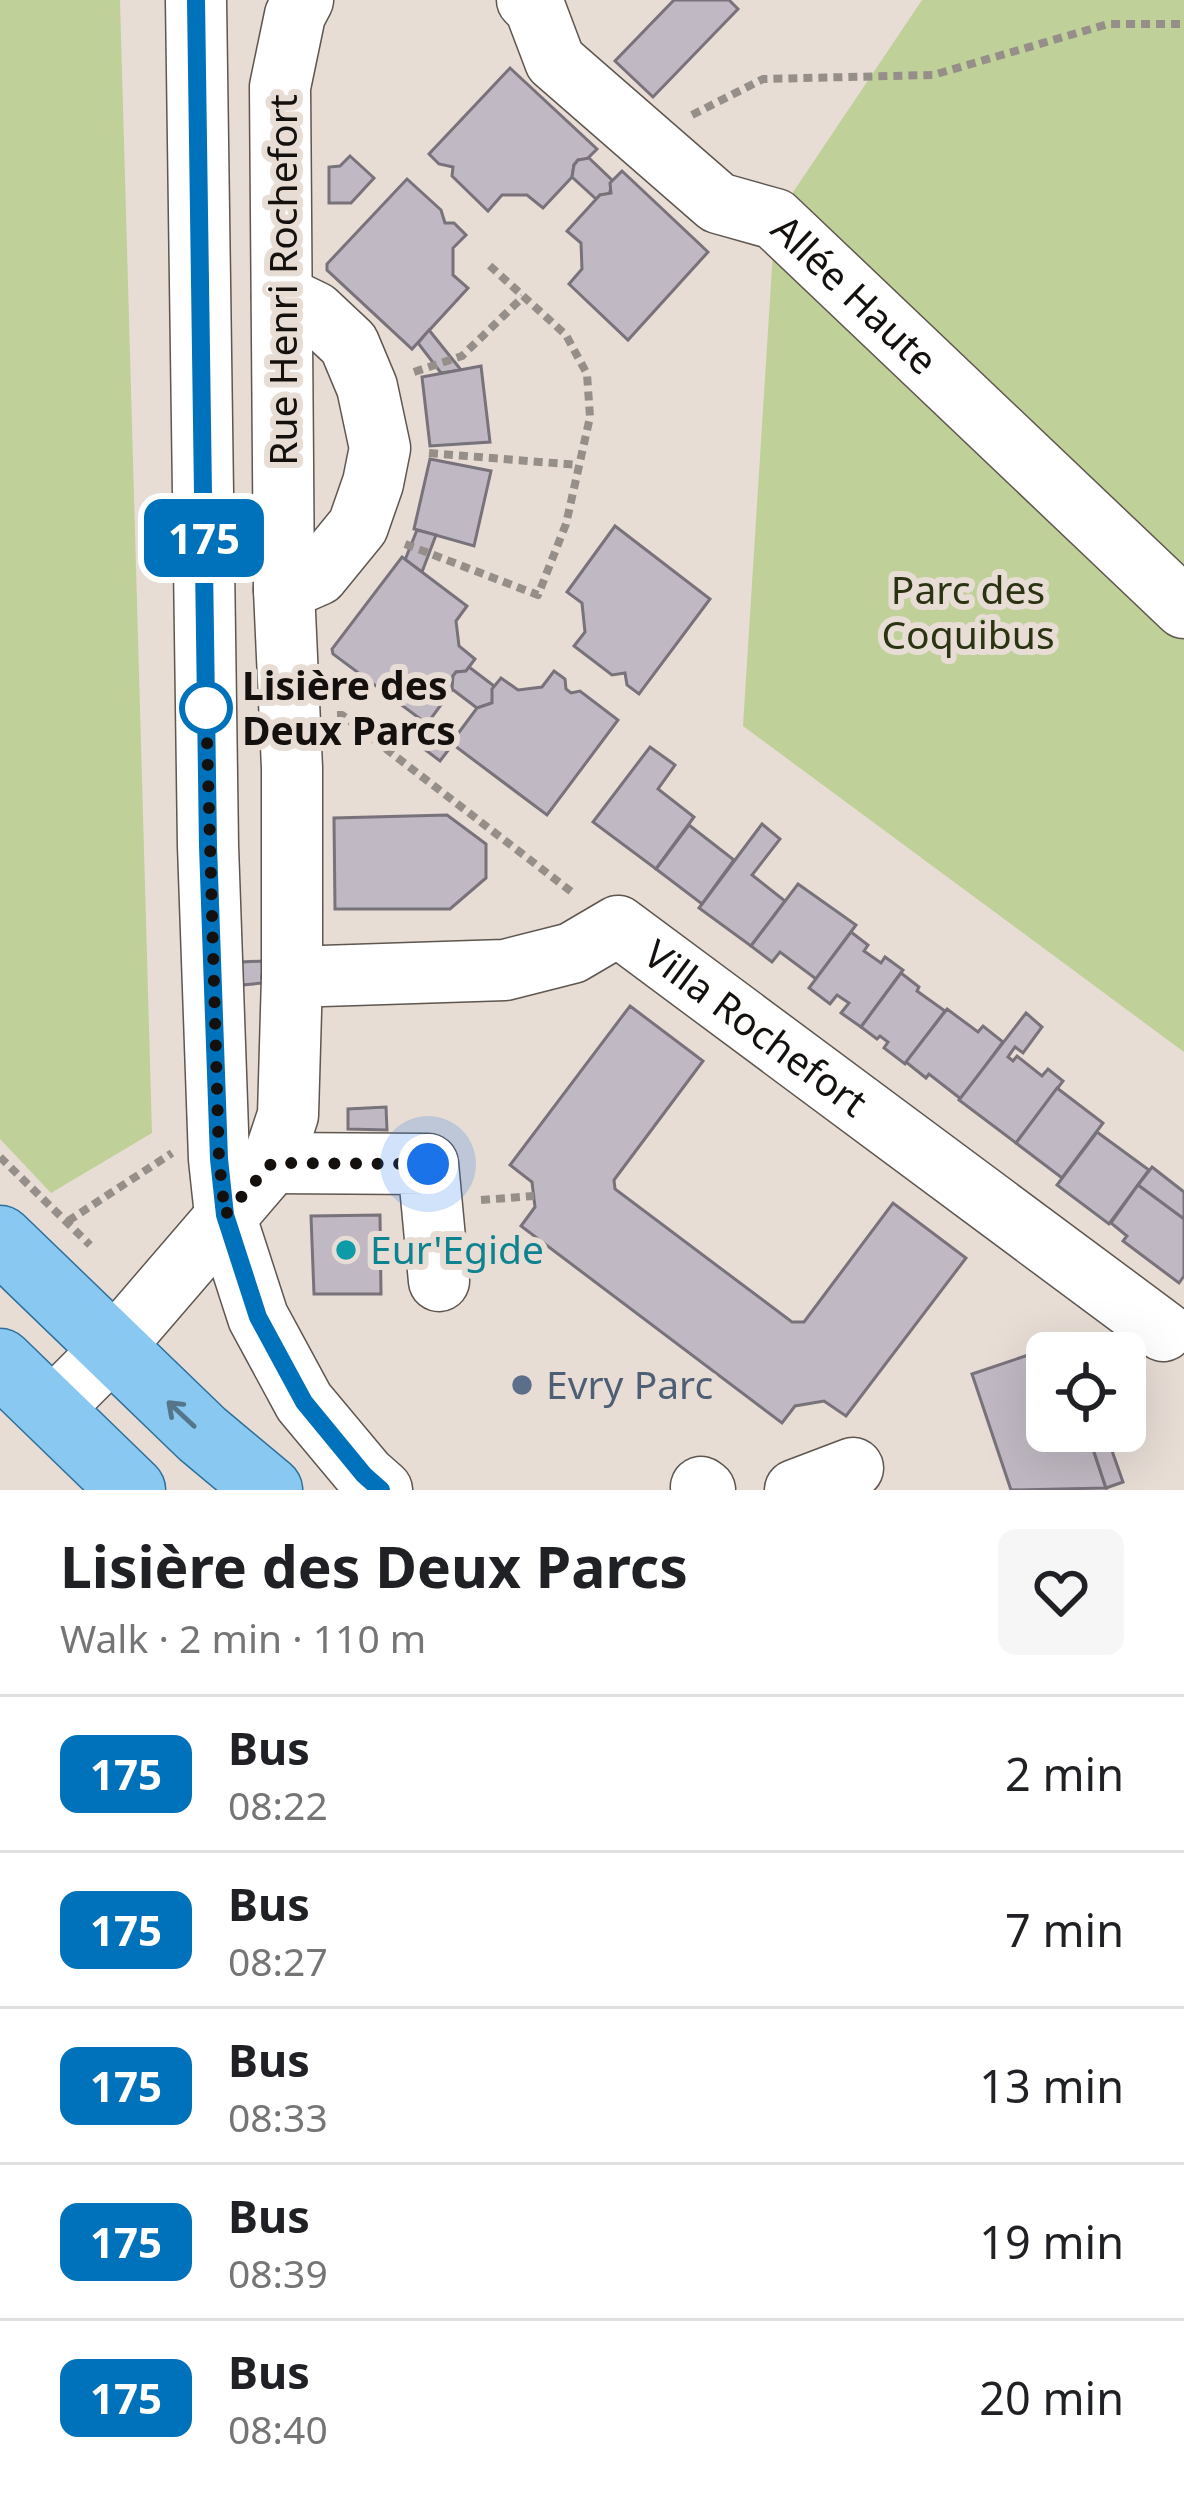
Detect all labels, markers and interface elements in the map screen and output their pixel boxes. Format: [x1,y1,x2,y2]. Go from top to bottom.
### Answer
street label: Rue Henri Rochefort [255,94,308,466]
street label: Allée Haute [761,202,950,385]
line badge: 175 [135,499,273,577]
text: 175 [168,509,240,566]
park label: Parc des Coquibus [881,562,1055,660]
place label: Lisière des Deux Parcs [242,658,456,756]
marker: Lisière des Deux Parcs [181,683,231,733]
street label: Villa Rochefort [634,927,879,1128]
your location [398,1134,458,1194]
place label: Eur'Egide [370,1222,544,1275]
marker: Eur'Egide [333,1237,359,1263]
map controls [1026,1332,1146,1452]
button: locate [1026,1332,1146,1452]
place label: Evry Parc [546,1357,713,1410]
marker: Evry Parc [509,1372,535,1398]
one-way arrow [167,1400,196,1428]
text: Lisière des Deux Parcs [60,1527,688,1605]
button: heart [998,1529,1124,1655]
text: Walk · 2 min · 110 m [60,1611,426,1664]
text: Bus [228,1717,310,1778]
text: 2 min [1005,1743,1124,1804]
text: 175 [90,1745,162,1802]
text: 08:22 [228,1778,328,1831]
text: Bus [228,1873,310,1934]
text: 7 min [1005,1899,1124,1960]
text: 175 [90,1901,162,1958]
text: 08:27 [228,1934,328,1987]
text: Bus [228,2029,310,2090]
text: 13 min [979,2055,1124,2116]
text: 175 [90,2057,162,2114]
text: 08:33 [228,2090,328,2143]
text: Bus [228,2185,310,2246]
text: 19 min [979,2211,1124,2272]
text: 175 [90,2213,162,2270]
text: 08:39 [228,2246,328,2299]
text: Bus [228,2341,310,2402]
text: 20 min [979,2367,1124,2428]
text: 175 [90,2369,162,2426]
text: 08:40 [228,2402,328,2455]

